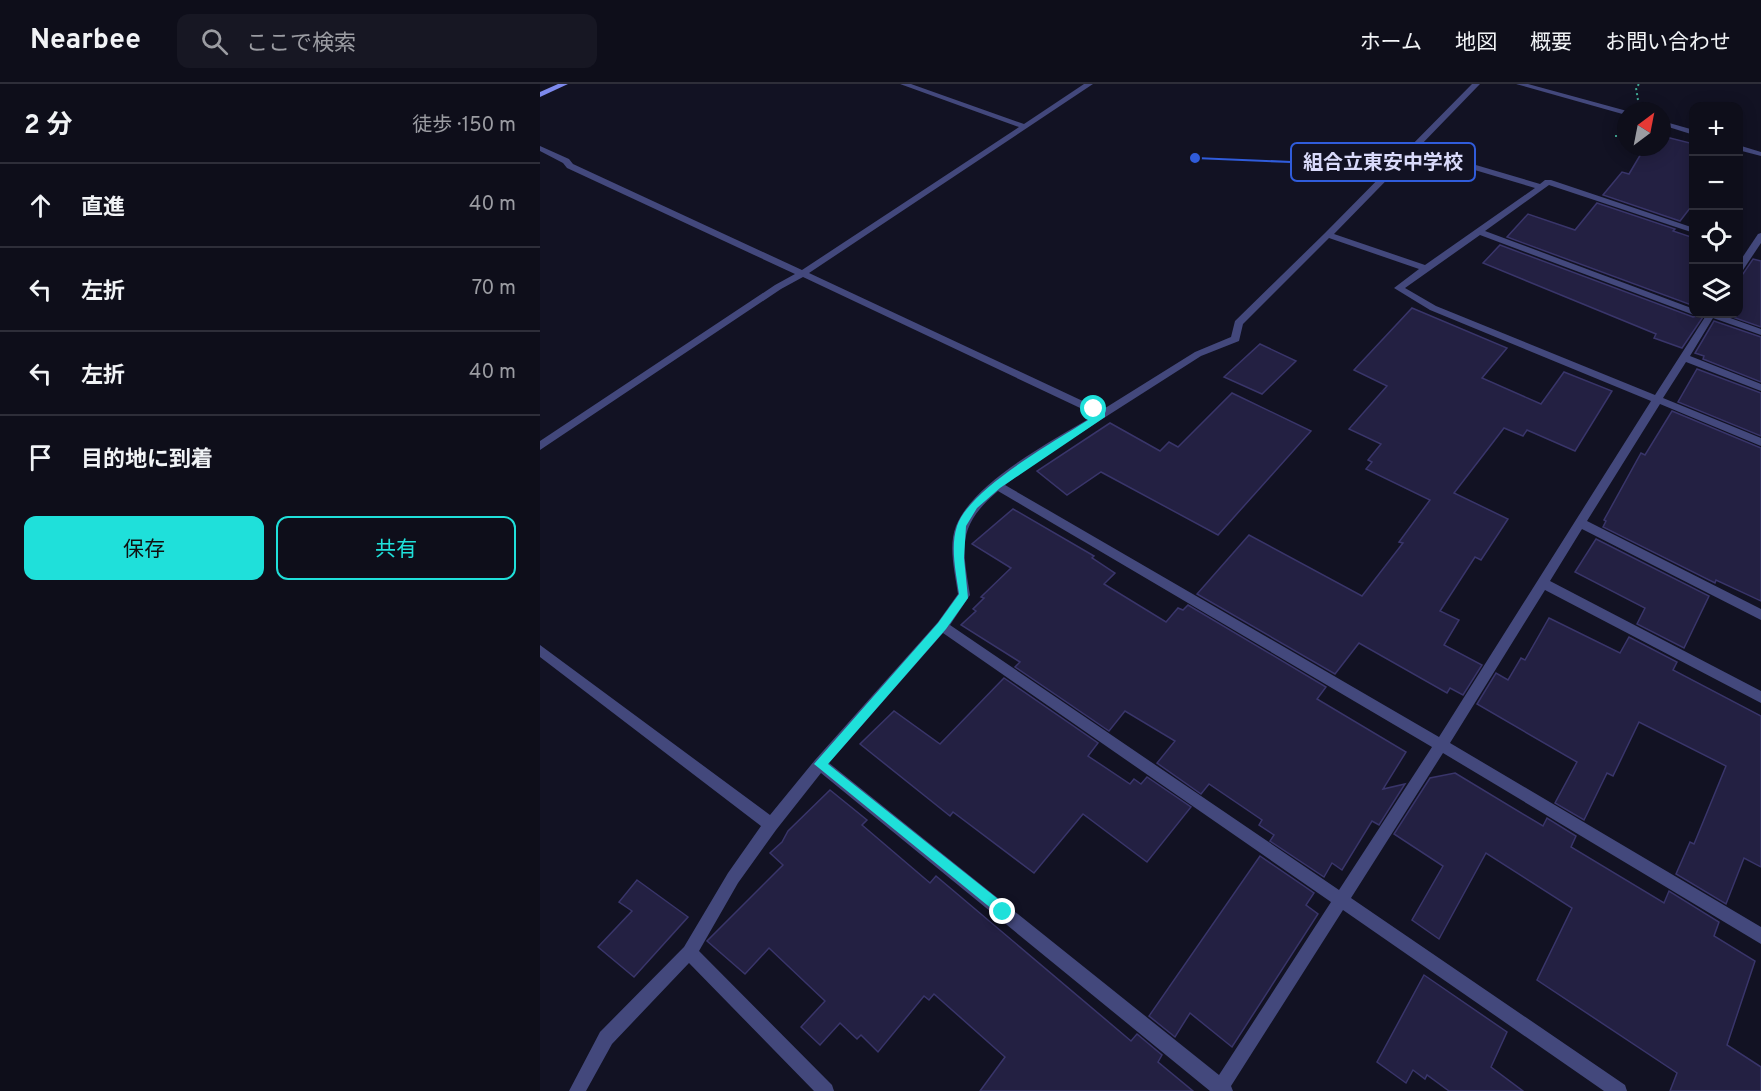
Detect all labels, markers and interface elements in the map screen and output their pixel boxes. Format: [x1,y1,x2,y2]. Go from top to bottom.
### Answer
search box [177,14,597,68]
text: Nearbee [30,23,141,59]
icon: search [198,25,231,58]
text: ホーム [1360,30,1422,57]
text: 地図 [1455,30,1497,57]
text: 概要 [1530,30,1572,57]
text: お問い合わせ [1605,30,1731,57]
text: ここで検索 [246,31,356,58]
north arrow [1617,102,1671,156]
map controls [1689,102,1743,318]
button: + [1689,102,1743,156]
text: 2 分 [24,110,72,143]
text: 徒歩 · 150 m [412,113,516,139]
callout: 組合立東安中学校 [1291,143,1475,181]
text: 組合立東安中学校 [1303,151,1463,177]
button: − [1689,156,1743,210]
icon: ahead [24,189,57,222]
text: 40 m [469,192,516,218]
text: 直進 [81,195,125,222]
button: locate [1689,210,1743,264]
button: layers [1689,264,1743,318]
icon: left [24,273,57,306]
text: 70 m [472,276,516,302]
text: 左折 [81,279,125,306]
icon: left [24,357,57,390]
text: 40 m [469,360,516,386]
text: 左折 [81,363,125,390]
route start [1080,395,1106,421]
icon: arrive [24,441,57,474]
text: 目的地に到着 [81,447,213,474]
button: 保存 [24,516,264,580]
button: 共有 [276,516,516,580]
route end [989,898,1015,924]

